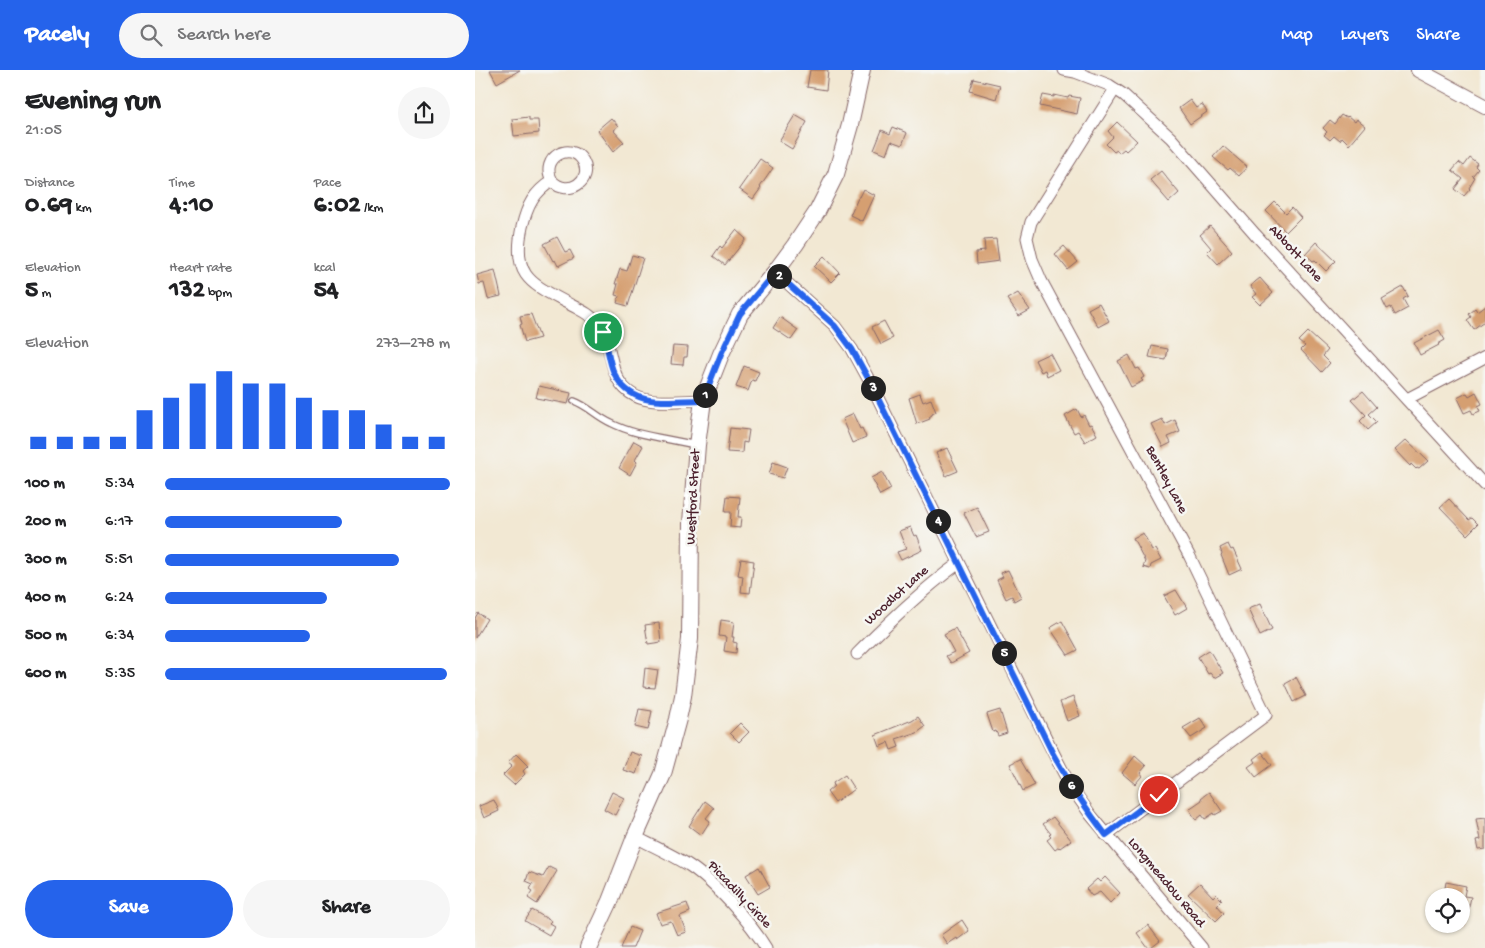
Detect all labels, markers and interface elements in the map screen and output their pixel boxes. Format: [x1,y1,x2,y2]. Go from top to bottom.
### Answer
search box [119,13,469,58]
text: Pacely [25,21,89,50]
icon: search [137,21,165,49]
text: Search here [177,24,271,47]
text: Map [1281,25,1313,46]
text: Layers [1341,25,1388,46]
text: Share [1416,25,1460,46]
text: Evening run [25,86,161,119]
button: share [398,87,450,139]
text: 21:05 [25,122,62,141]
text: Distance [25,175,74,192]
text: Time [169,175,195,192]
text: Pace [314,175,341,192]
text: 0.69 [25,192,72,221]
text: 4:10 [169,192,213,221]
text: 6:02 [314,192,361,221]
text: km [72,200,92,217]
text: /km [361,200,384,217]
street label: Abbott Lane [1264,222,1326,287]
text: Elevation [25,260,81,277]
text: Heart rate [169,260,232,277]
text: kcal [314,260,336,277]
pin: 2 [767,264,791,288]
text: 2 [776,268,783,285]
text: 5 [25,277,38,306]
text: 132 [169,277,205,306]
text: 54 [314,277,339,306]
text: m [38,285,51,302]
text: bpm [205,285,232,302]
pin [582,311,624,353]
icon: arrive [589,318,617,346]
text: Elevation [25,335,89,354]
text: 273–278 m [376,335,450,354]
pin: 3 [861,376,885,400]
text: 3 [870,380,877,397]
pin: 1 [693,382,717,408]
text: 1 [703,387,708,404]
street label: Bentley Lane [1141,442,1191,517]
street label: Westford Street [683,448,705,545]
text: 100 m [25,475,65,494]
text: 5:34 [105,475,134,494]
pin: 4 [925,508,951,534]
text: 200 m [25,513,66,532]
text: 6:17 [105,513,133,532]
text: 4 [935,513,942,530]
text: 300 m [25,551,67,570]
text: 5:51 [105,551,133,570]
street label: Woodlot Lane [861,562,933,629]
text: 400 m [25,589,66,608]
text: 6:24 [105,589,134,608]
text: 500 m [25,627,67,646]
text: 6:34 [105,627,134,646]
pin: 5 [991,640,1017,666]
text: 5 [1001,645,1008,662]
text: 600 m [25,665,66,684]
text: 5:35 [105,665,135,684]
pin: 6 [1059,774,1083,798]
pin [1138,774,1180,816]
text: 6 [1068,778,1075,795]
icon: check [1145,781,1173,809]
street label: Longmeadow Road [1123,835,1210,933]
street label: Piccadilly Circle [703,857,775,933]
button: Save [25,880,233,938]
button: Share [243,880,450,938]
map controls [1425,888,1470,933]
button: locate [1425,888,1470,933]

